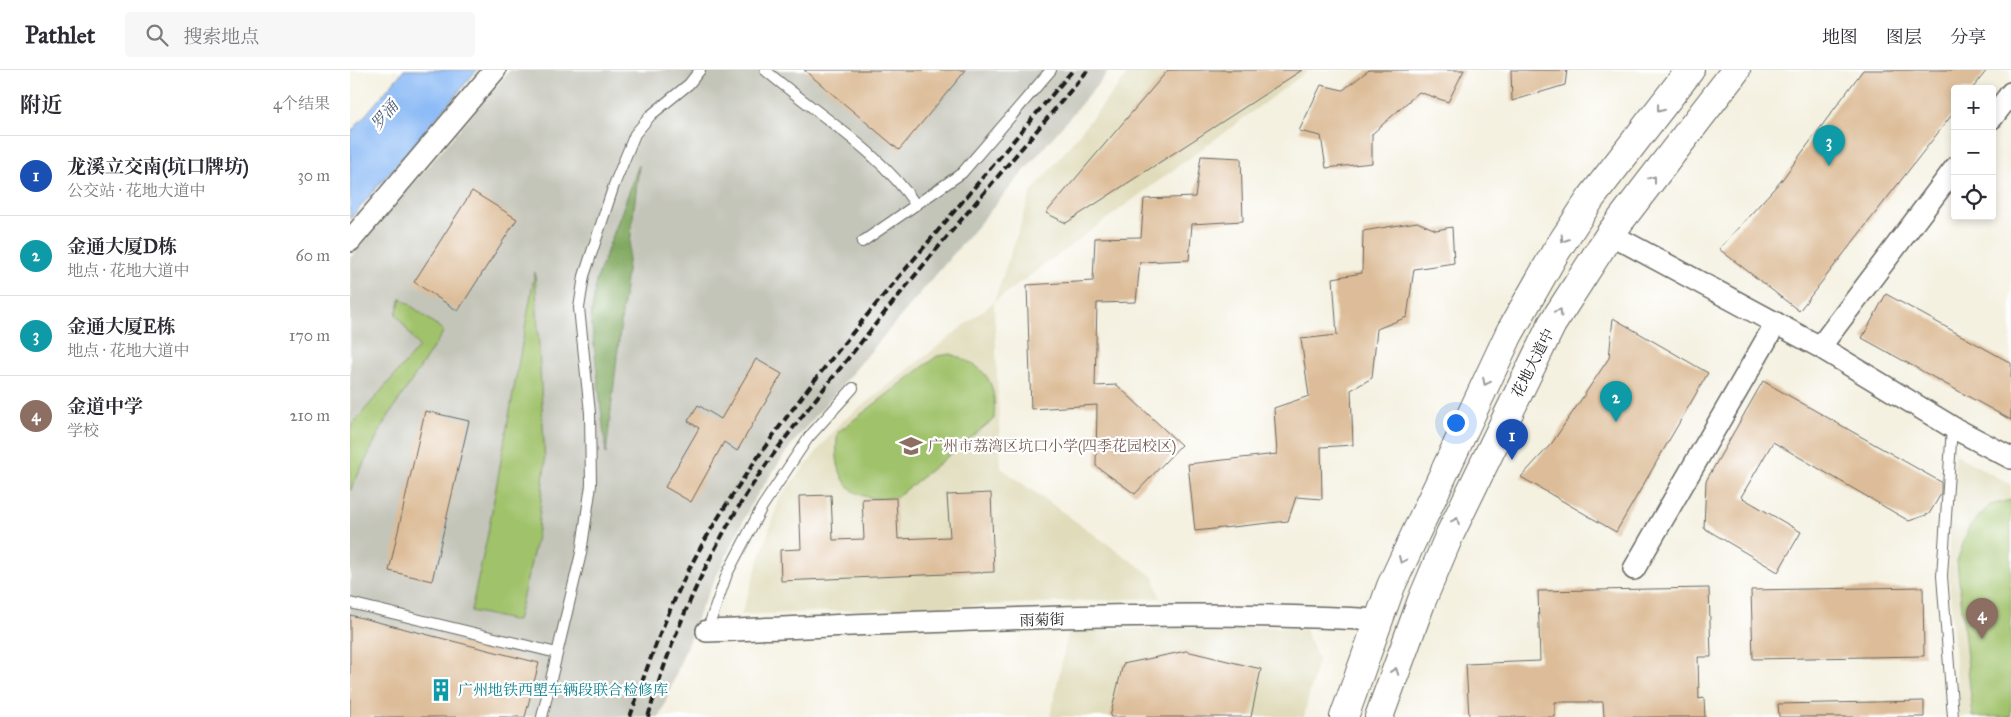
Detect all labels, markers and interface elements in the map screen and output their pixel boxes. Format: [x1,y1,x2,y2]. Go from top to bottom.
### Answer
search box [125,12,475,57]
text: Pathlet [25,20,95,50]
icon: search [143,21,171,49]
text: 搜索地点 [183,25,259,48]
text: 地图 [1822,26,1858,48]
text: 图层 [1886,26,1922,48]
text: 分享 [1950,26,1986,48]
map controls [1951,85,1996,220]
button: + [1951,85,1996,130]
text: 附近 [20,92,62,118]
text: 4个结果 [273,94,330,113]
water label: 罗涌 [367,95,403,134]
one-way arrow [1658,103,1666,112]
pin: 3 [1813,125,1845,166]
button: − [1951,130,1996,175]
text: 龙溪立交南(坑口牌坊) [67,155,249,178]
text: 1 [33,166,39,185]
text: 30 m [297,166,330,185]
button: locate [1951,175,1996,220]
one-way arrow [1647,176,1655,185]
text: 公交站 · 花地大道中 [67,181,205,200]
one-way arrow [1561,234,1570,243]
text: 金通大厦D栋 [67,235,177,258]
text: 2 [32,246,40,265]
text: 60 m [296,246,330,265]
text: 地点 · 花地大道中 [67,261,189,280]
one-way arrow [1553,309,1563,318]
text: 金通大厦E栋 [67,315,176,338]
street label: 花地大道中 [1508,325,1558,401]
text: 3 [33,326,39,345]
text: 170 m [289,326,330,345]
text: 地点 · 花地大道中 [67,341,189,360]
one-way arrow [1482,377,1493,386]
pin: 2 [1600,381,1632,422]
text: 金道中学 [67,395,143,418]
text: 4 [32,406,40,425]
text: 210 m [290,406,330,425]
your location [1443,410,1469,436]
pin: 1 [1496,419,1528,460]
text: 学校 [67,421,99,440]
school or university icon: 广州市荔湾区坑口小学(四季花园校区) [898,433,924,459]
place label: 广州市荔湾区坑口小学(四季花园校区) [928,437,1176,456]
one-way arrow [1450,517,1460,526]
one-way arrow [1398,555,1408,564]
pin: 4 [1966,598,1998,639]
street label: 雨菊街 [1019,610,1065,630]
one-way arrow [1389,667,1399,676]
building icon: 广州地铁西塱车辆段联合检修库 [428,677,454,703]
place label: 广州地铁西塱车辆段联合检修库 [458,681,668,699]

